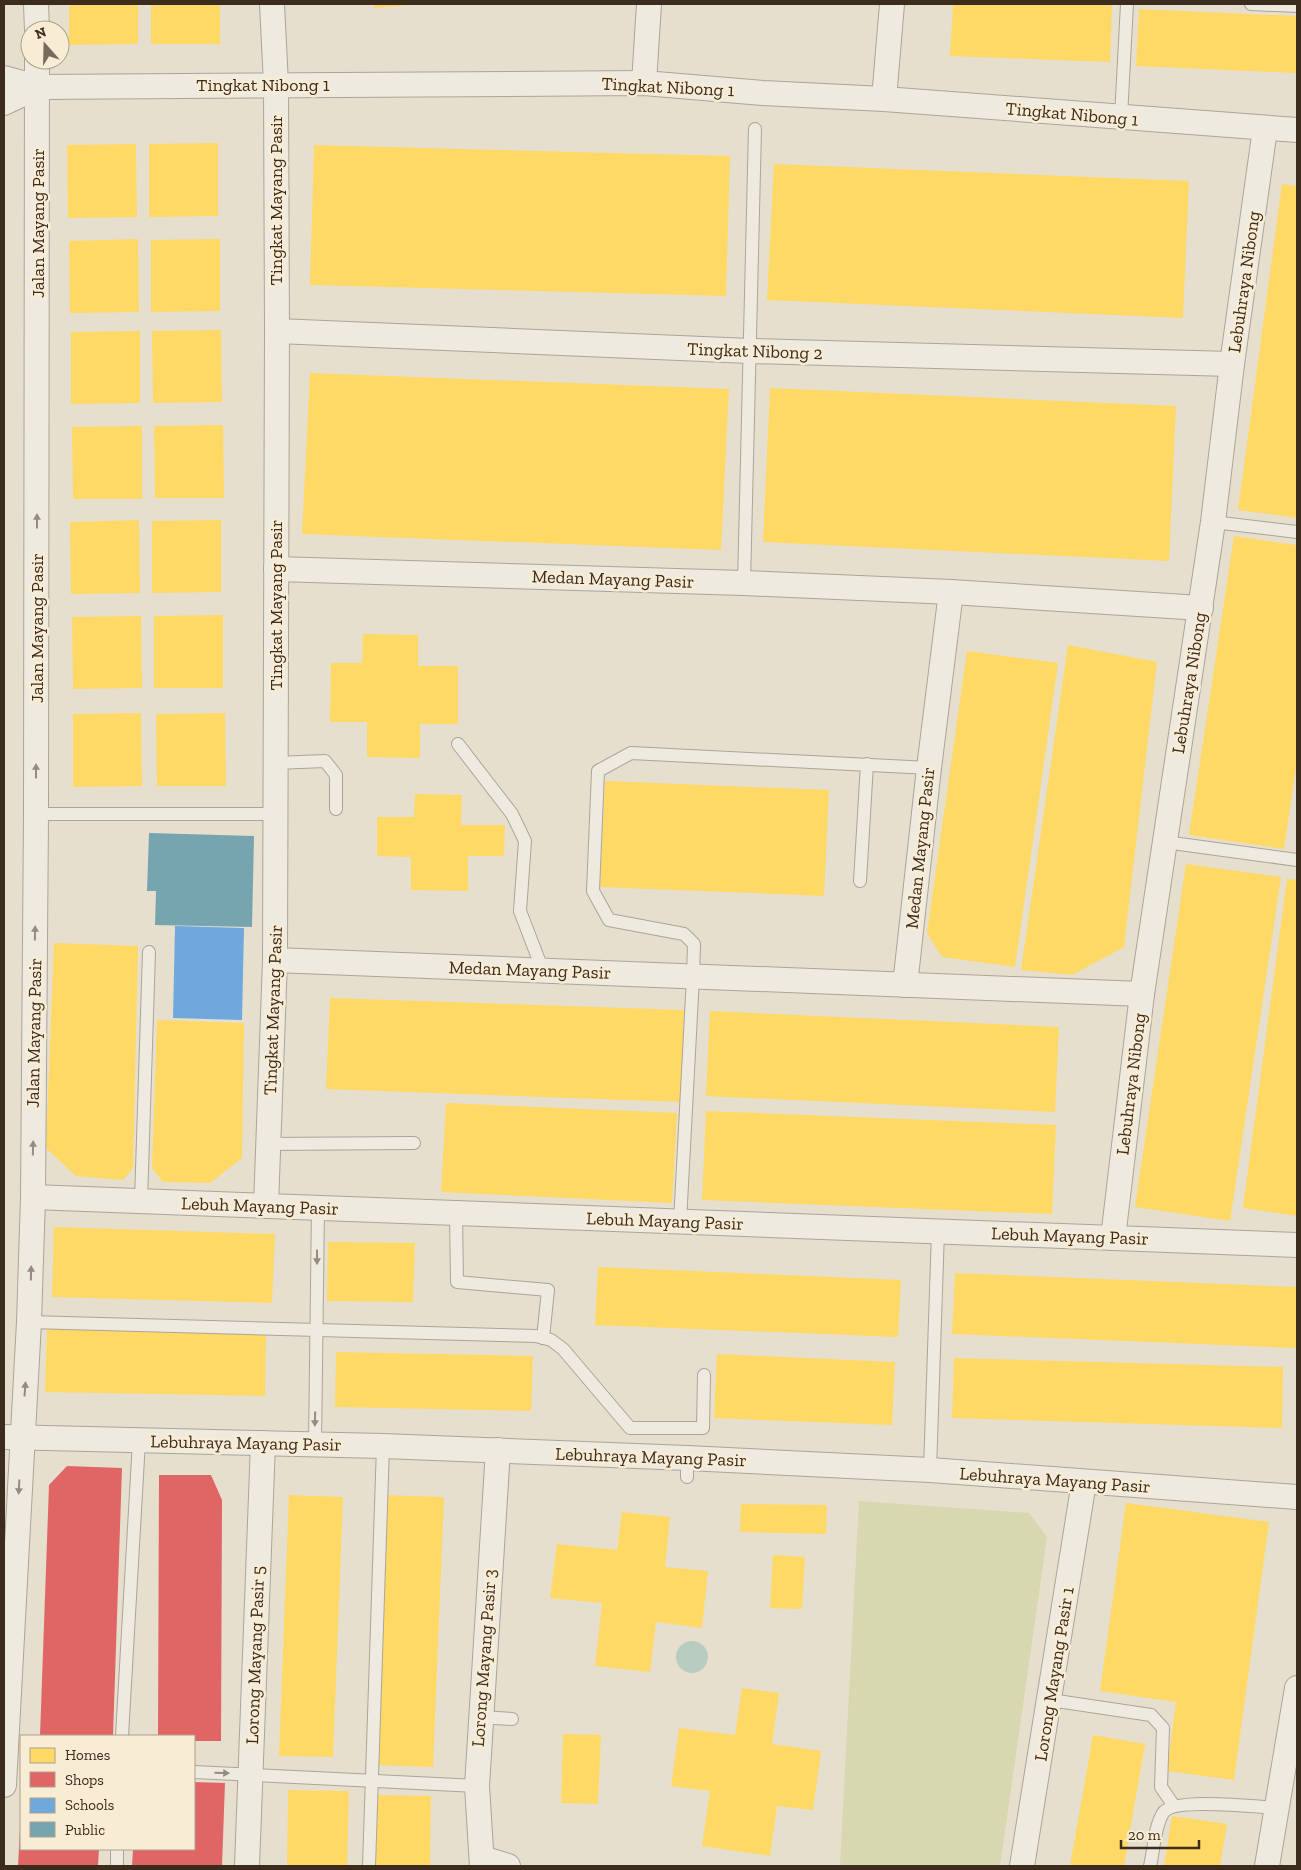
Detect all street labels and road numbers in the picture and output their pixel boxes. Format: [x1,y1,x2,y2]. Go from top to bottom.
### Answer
street label: Tingkat Nibong 1 [601,73,735,101]
street label: Tingkat Nibong 1 [196,74,330,96]
street label: Tingkat Nibong 1 [1005,97,1139,131]
street label: Tingkat Mayang Pasir [265,115,287,285]
street label: Jalan Mayang Pasir [27,148,49,298]
street label: Lebuhraya Nibong [1223,210,1265,354]
street label: Tingkat Nibong 2 [687,338,823,364]
street label: Tingkat Mayang Pasir [265,520,287,690]
street label: Jalan Mayang Pasir [26,553,48,703]
street label: Medan Mayang Pasir [531,565,695,593]
street label: Lebuhraya Nibong [1167,611,1211,755]
street label: Medan Mayang Pasir [901,766,939,930]
street label: Tingkat Mayang Pasir [259,924,287,1096]
street label: Medan Mayang Pasir [448,956,612,984]
street label: Jalan Mayang Pasir [22,958,46,1108]
street label: Lebuhraya Nibong [1111,1012,1151,1156]
street label: Lebuh Mayang Pasir [181,1192,339,1220]
street label: Lebuh Mayang Pasir [586,1207,744,1235]
street label: Lebuh Mayang Pasir [991,1222,1149,1250]
street label: Lebuhraya Mayang Pasir [150,1430,342,1456]
street label: Lebuhraya Mayang Pasir [555,1443,747,1471]
street label: Lebuhraya Mayang Pasir [959,1462,1151,1498]
street label: Lorong Mayang Pasir 5 [241,1565,269,1745]
street label: Lorong Mayang Pasir 3 [467,1568,501,1748]
street label: Lorong Mayang Pasir 1 [1029,1585,1079,1763]

